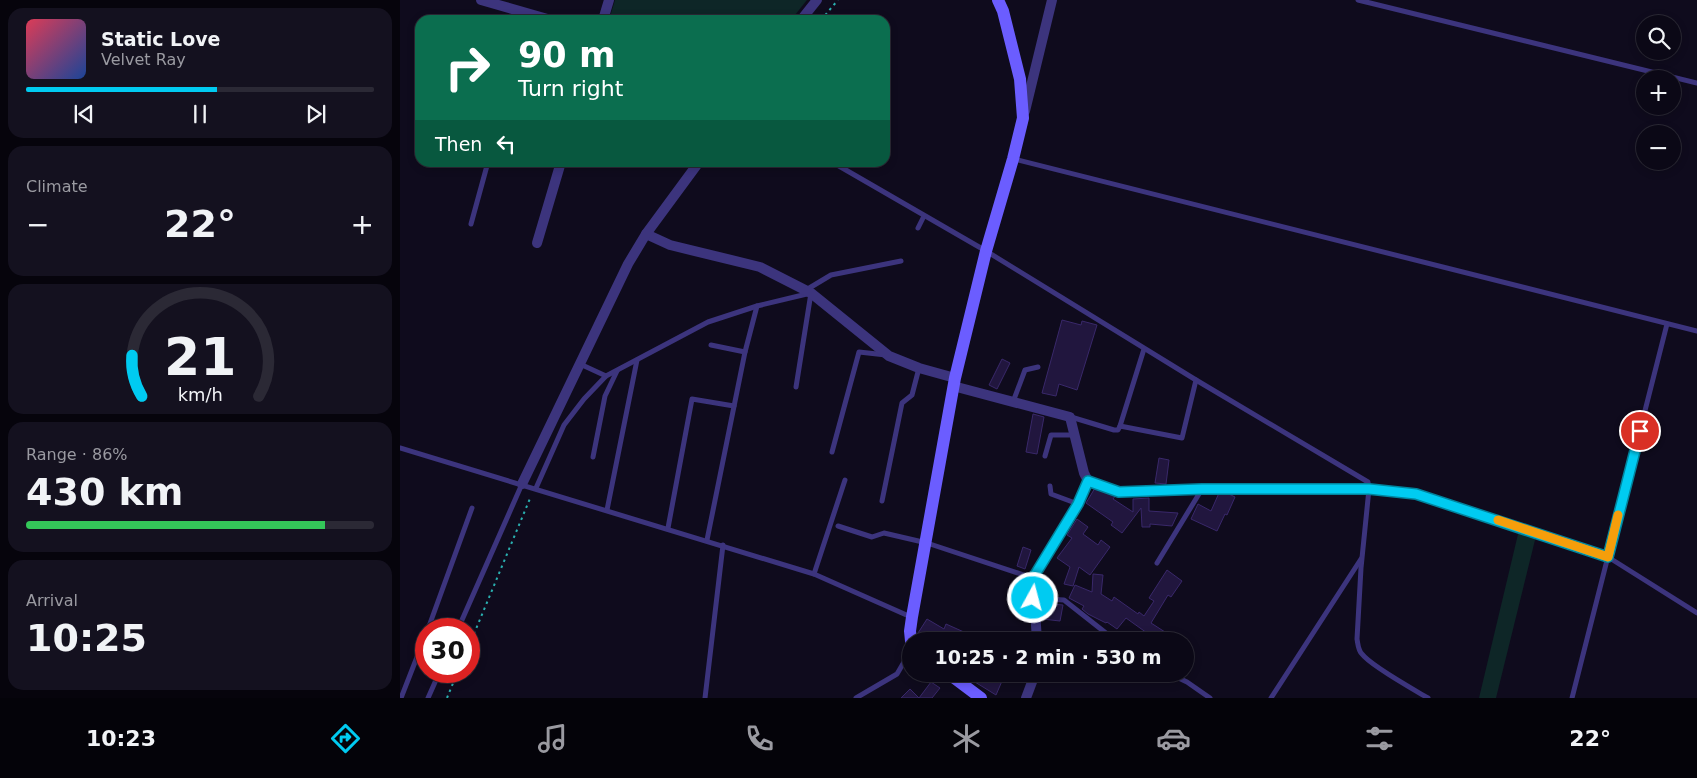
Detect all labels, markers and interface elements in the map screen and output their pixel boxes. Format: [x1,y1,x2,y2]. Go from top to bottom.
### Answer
map controls [1636,15,1681,170]
button: search [1636,15,1681,60]
text: Static Love [101,28,221,50]
icon: right [435,35,500,100]
text: 90 m [518,35,615,75]
text: Velvet Ray [101,50,186,69]
button: + [1636,70,1681,115]
text: Turn right [518,76,623,101]
icon: previous [70,100,98,128]
icon: pause [186,100,214,128]
icon: next [302,100,330,128]
button: − [1636,125,1681,170]
icon: left [492,130,520,158]
text: Then [435,133,482,155]
text: Climate [26,177,88,196]
text: 22° [164,202,236,246]
text: − [26,208,49,241]
text: + [351,208,374,241]
text: 21 [164,327,236,387]
text: km/h [177,384,223,405]
pin [1619,410,1661,452]
icon: arrive [1626,417,1654,445]
text: Range · 86% [26,445,128,464]
text: 430 km [26,470,183,514]
position arrow [1006,571,1058,623]
text: Arrival [26,591,78,610]
text: 10:25 [26,616,147,660]
speed limit sign: 30 [415,618,480,683]
text: 10:25 · 2 min · 530 m [934,646,1162,668]
icon: directions [328,721,363,756]
icon: music [535,721,570,756]
icon: phone [742,721,777,756]
icon: climate [949,721,984,756]
icon: car [1156,721,1191,756]
icon: filters [1362,721,1397,756]
text: 10:23 [86,726,156,751]
text: 22° [1569,726,1611,751]

